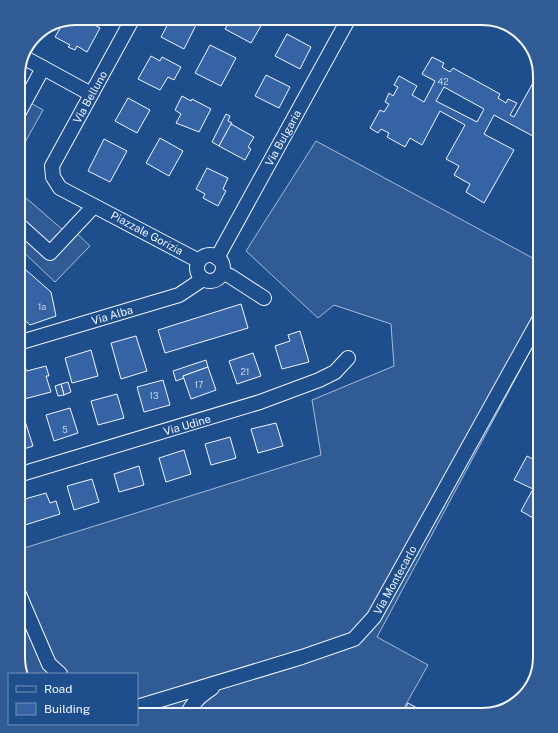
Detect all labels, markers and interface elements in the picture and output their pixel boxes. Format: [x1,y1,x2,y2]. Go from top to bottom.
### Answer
street label: Via Belluno [71,69,109,125]
house number: 42 [437,76,449,87]
street label: Via Bulgaria [263,108,303,168]
street label: Piazzale Gorizia [109,209,185,257]
house number: 1a [38,301,46,312]
street label: Via Alba [90,303,134,327]
house number: 21 [240,366,250,377]
house number: 17 [194,379,204,390]
house number: 13 [149,390,159,401]
street label: Via Udine [162,413,212,437]
house number: 5 [62,424,68,435]
street label: Via Montecarlo [371,544,419,616]
legend [8,673,138,725]
text: Road [44,682,72,696]
text: Building [44,702,90,716]

